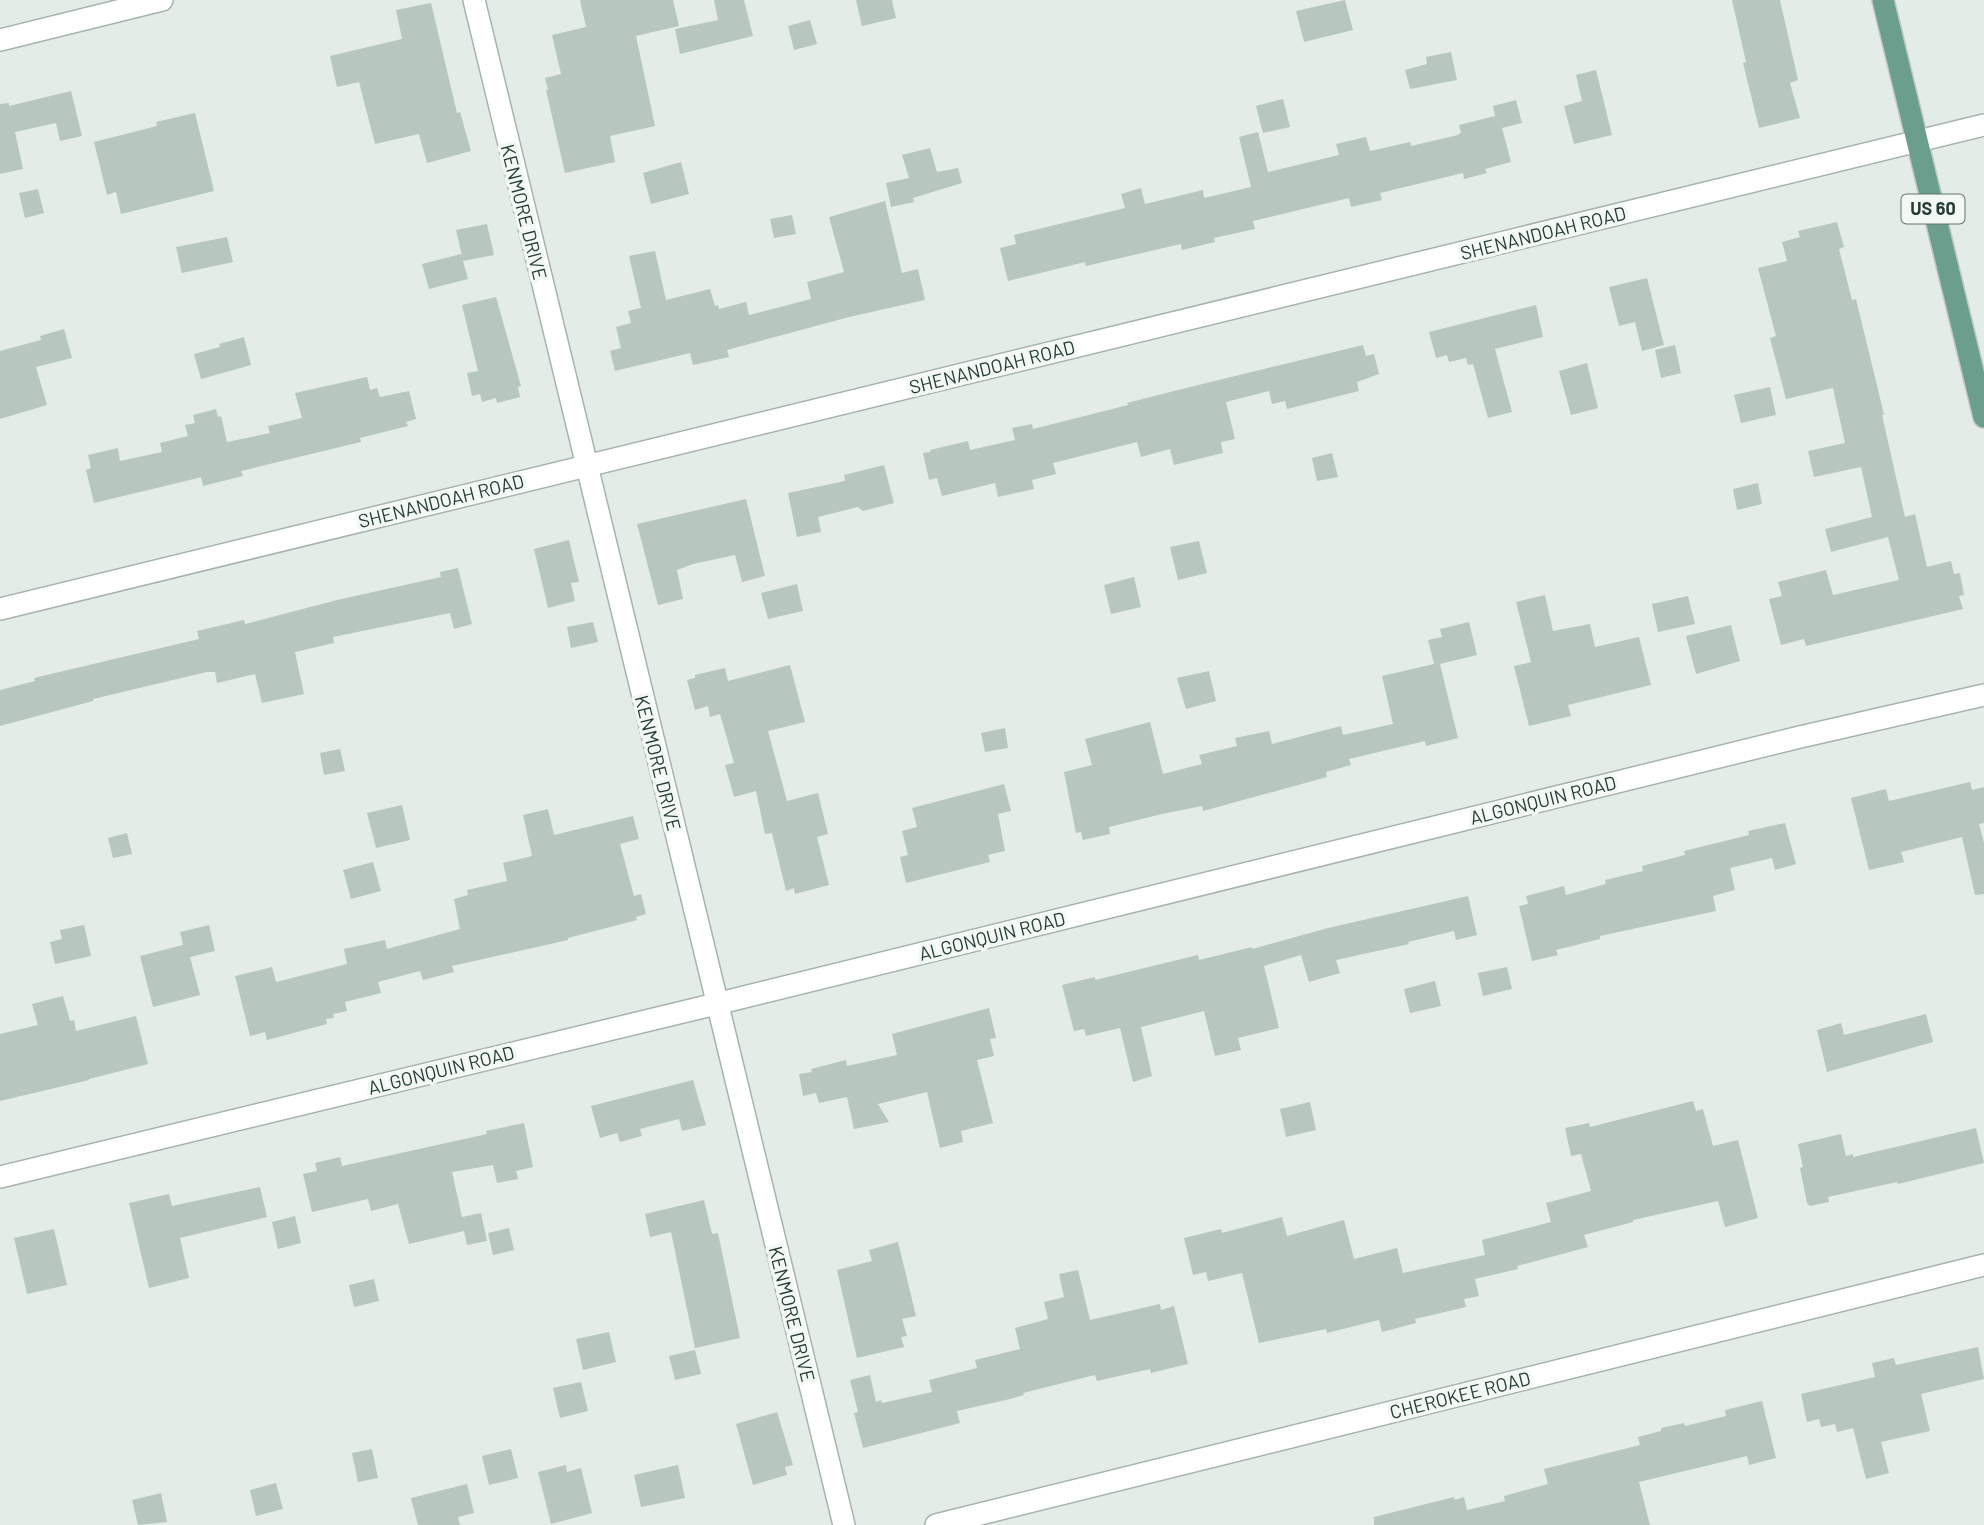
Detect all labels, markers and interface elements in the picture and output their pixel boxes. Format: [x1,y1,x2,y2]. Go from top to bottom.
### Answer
street label: KENMORE DRIVE [497,142,552,282]
road number: US 60 [1902,194,1965,224]
street label: SHENANDOAH ROAD [1458,201,1628,264]
street label: SHENANDOAH ROAD [907,335,1077,398]
street label: SHENANDOAH ROAD [356,469,526,532]
street label: KENMORE DRIVE [631,693,686,833]
street label: ALGONQUIN ROAD [1467,770,1618,829]
street label: ALGONQUIN ROAD [916,906,1067,965]
street label: ALGONQUIN ROAD [365,1040,516,1099]
street label: KENMORE DRIVE [765,1244,820,1384]
street label: CHEROKEE ROAD [1387,1366,1533,1423]

